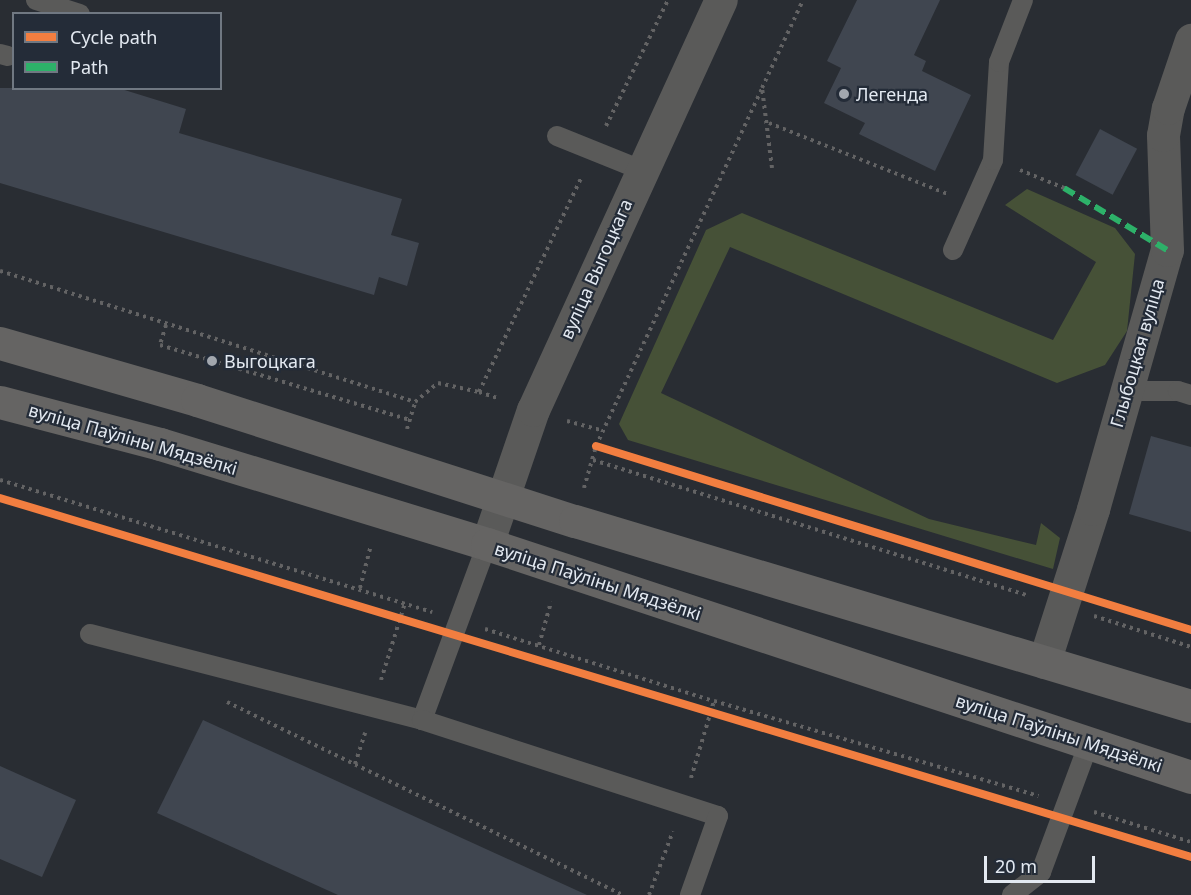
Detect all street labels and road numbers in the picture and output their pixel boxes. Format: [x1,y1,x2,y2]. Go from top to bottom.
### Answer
street label: вуліца Выгоцкага [555,196,637,342]
street label: Глыбоцкая вуліца [1105,276,1169,430]
street label: вуліца Паўліны Мядзёлкі [26,399,240,479]
street label: вуліца Паўліны Мядзёлкі [492,537,704,625]
street label: вуліца Паўліны Мядзёлкі [953,689,1165,777]

